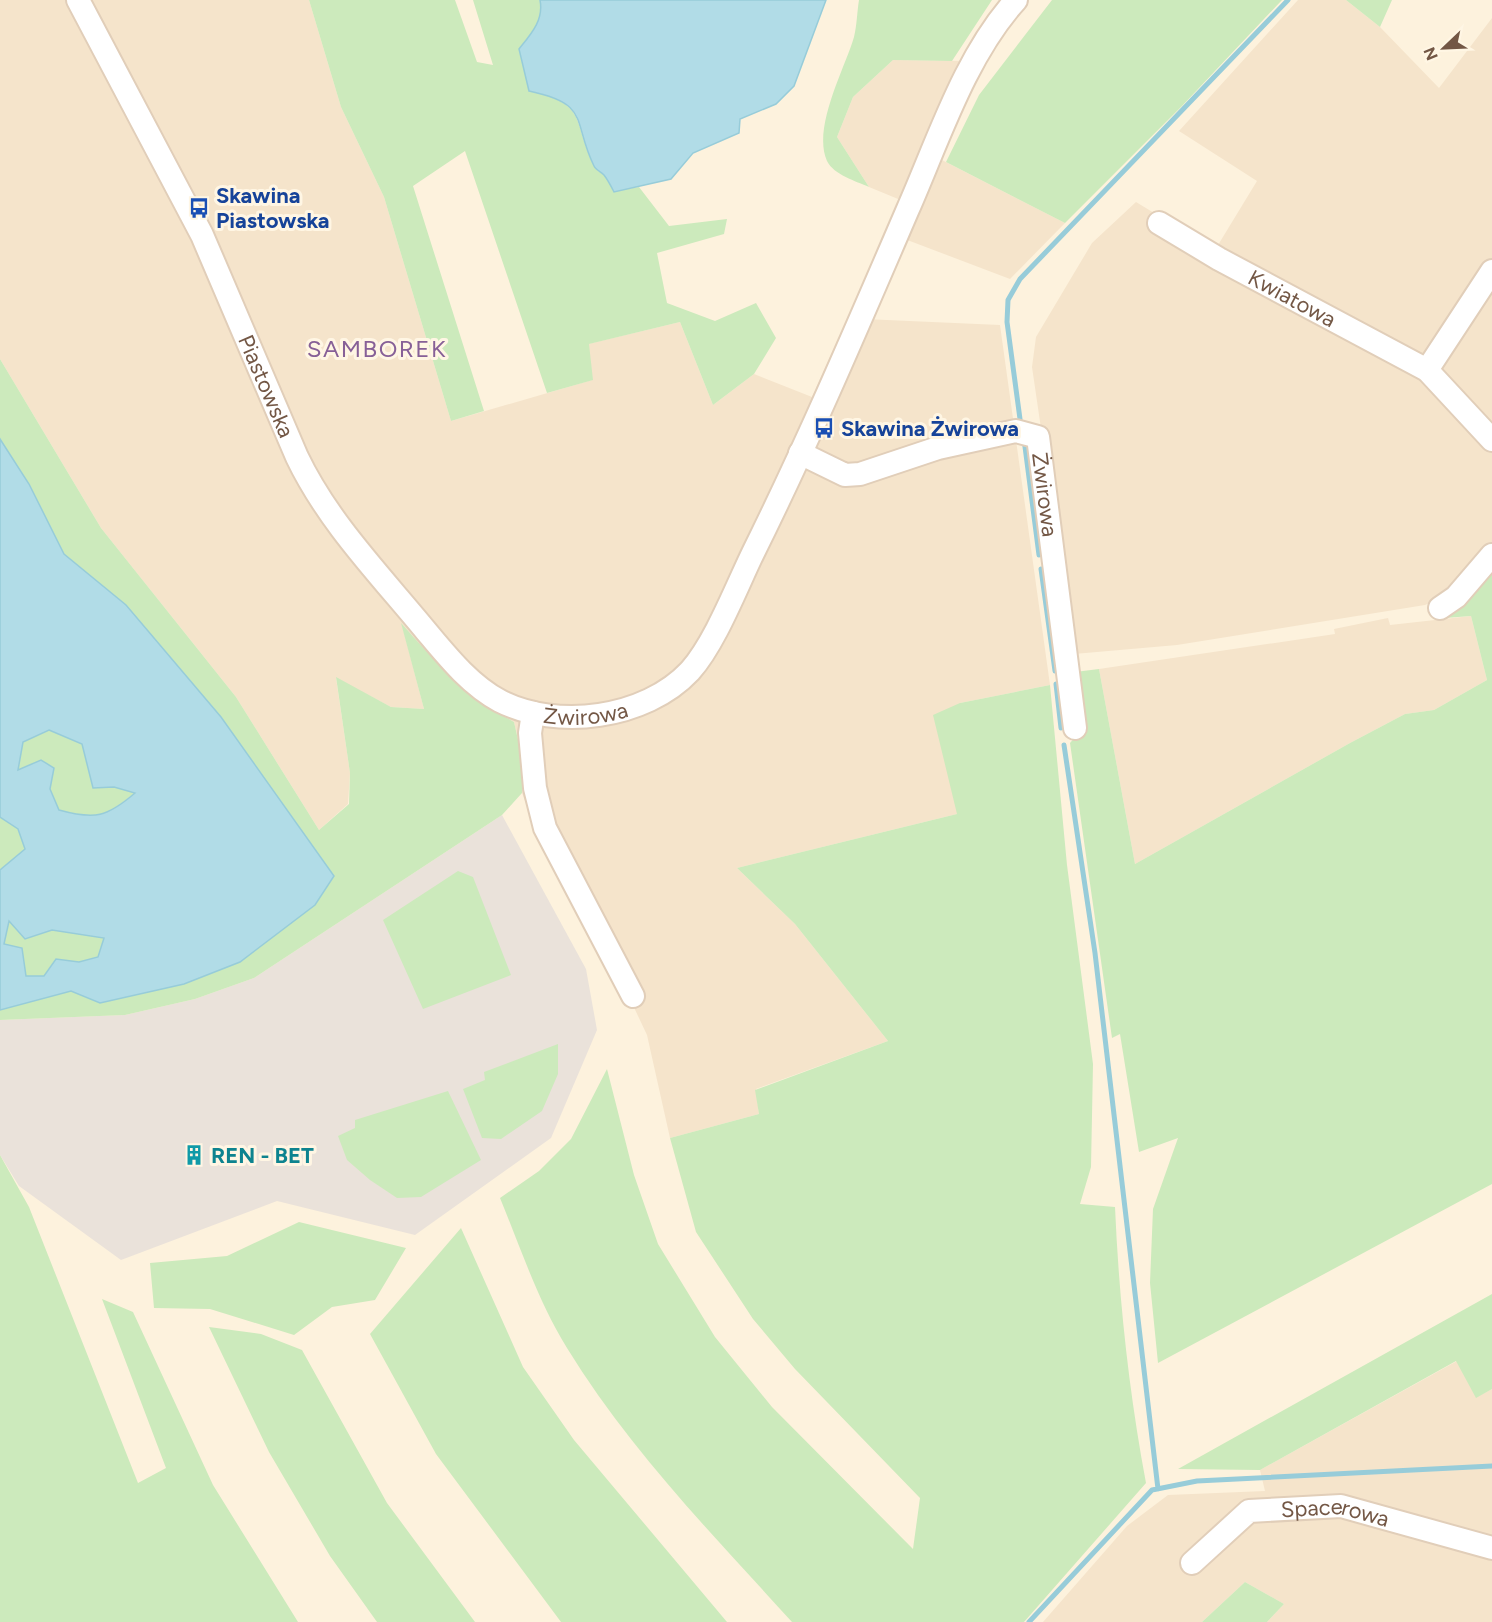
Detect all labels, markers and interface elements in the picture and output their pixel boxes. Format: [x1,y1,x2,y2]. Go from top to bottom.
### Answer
north arrow [1414,18,1474,78]
text: N [1419,44,1442,63]
place label: Skawina Piastowska [216,182,330,234]
bus stop icon: Skawina Piastowska [187,196,211,220]
street label: Kwiatowa [1244,264,1341,333]
street label: Piastowska [233,330,301,442]
district label: SAMBOREK [307,334,447,363]
place label: Skawina Żwirowa [841,415,1019,442]
bus stop icon: Skawina Żwirowa [812,416,836,440]
street label: Żwirowa [1027,451,1064,538]
street label: Żwirowa [542,696,631,731]
place label: REN - BET [211,1142,314,1169]
building icon: REN - BET [182,1143,206,1167]
street label: Spacerowa [1280,1492,1392,1532]

